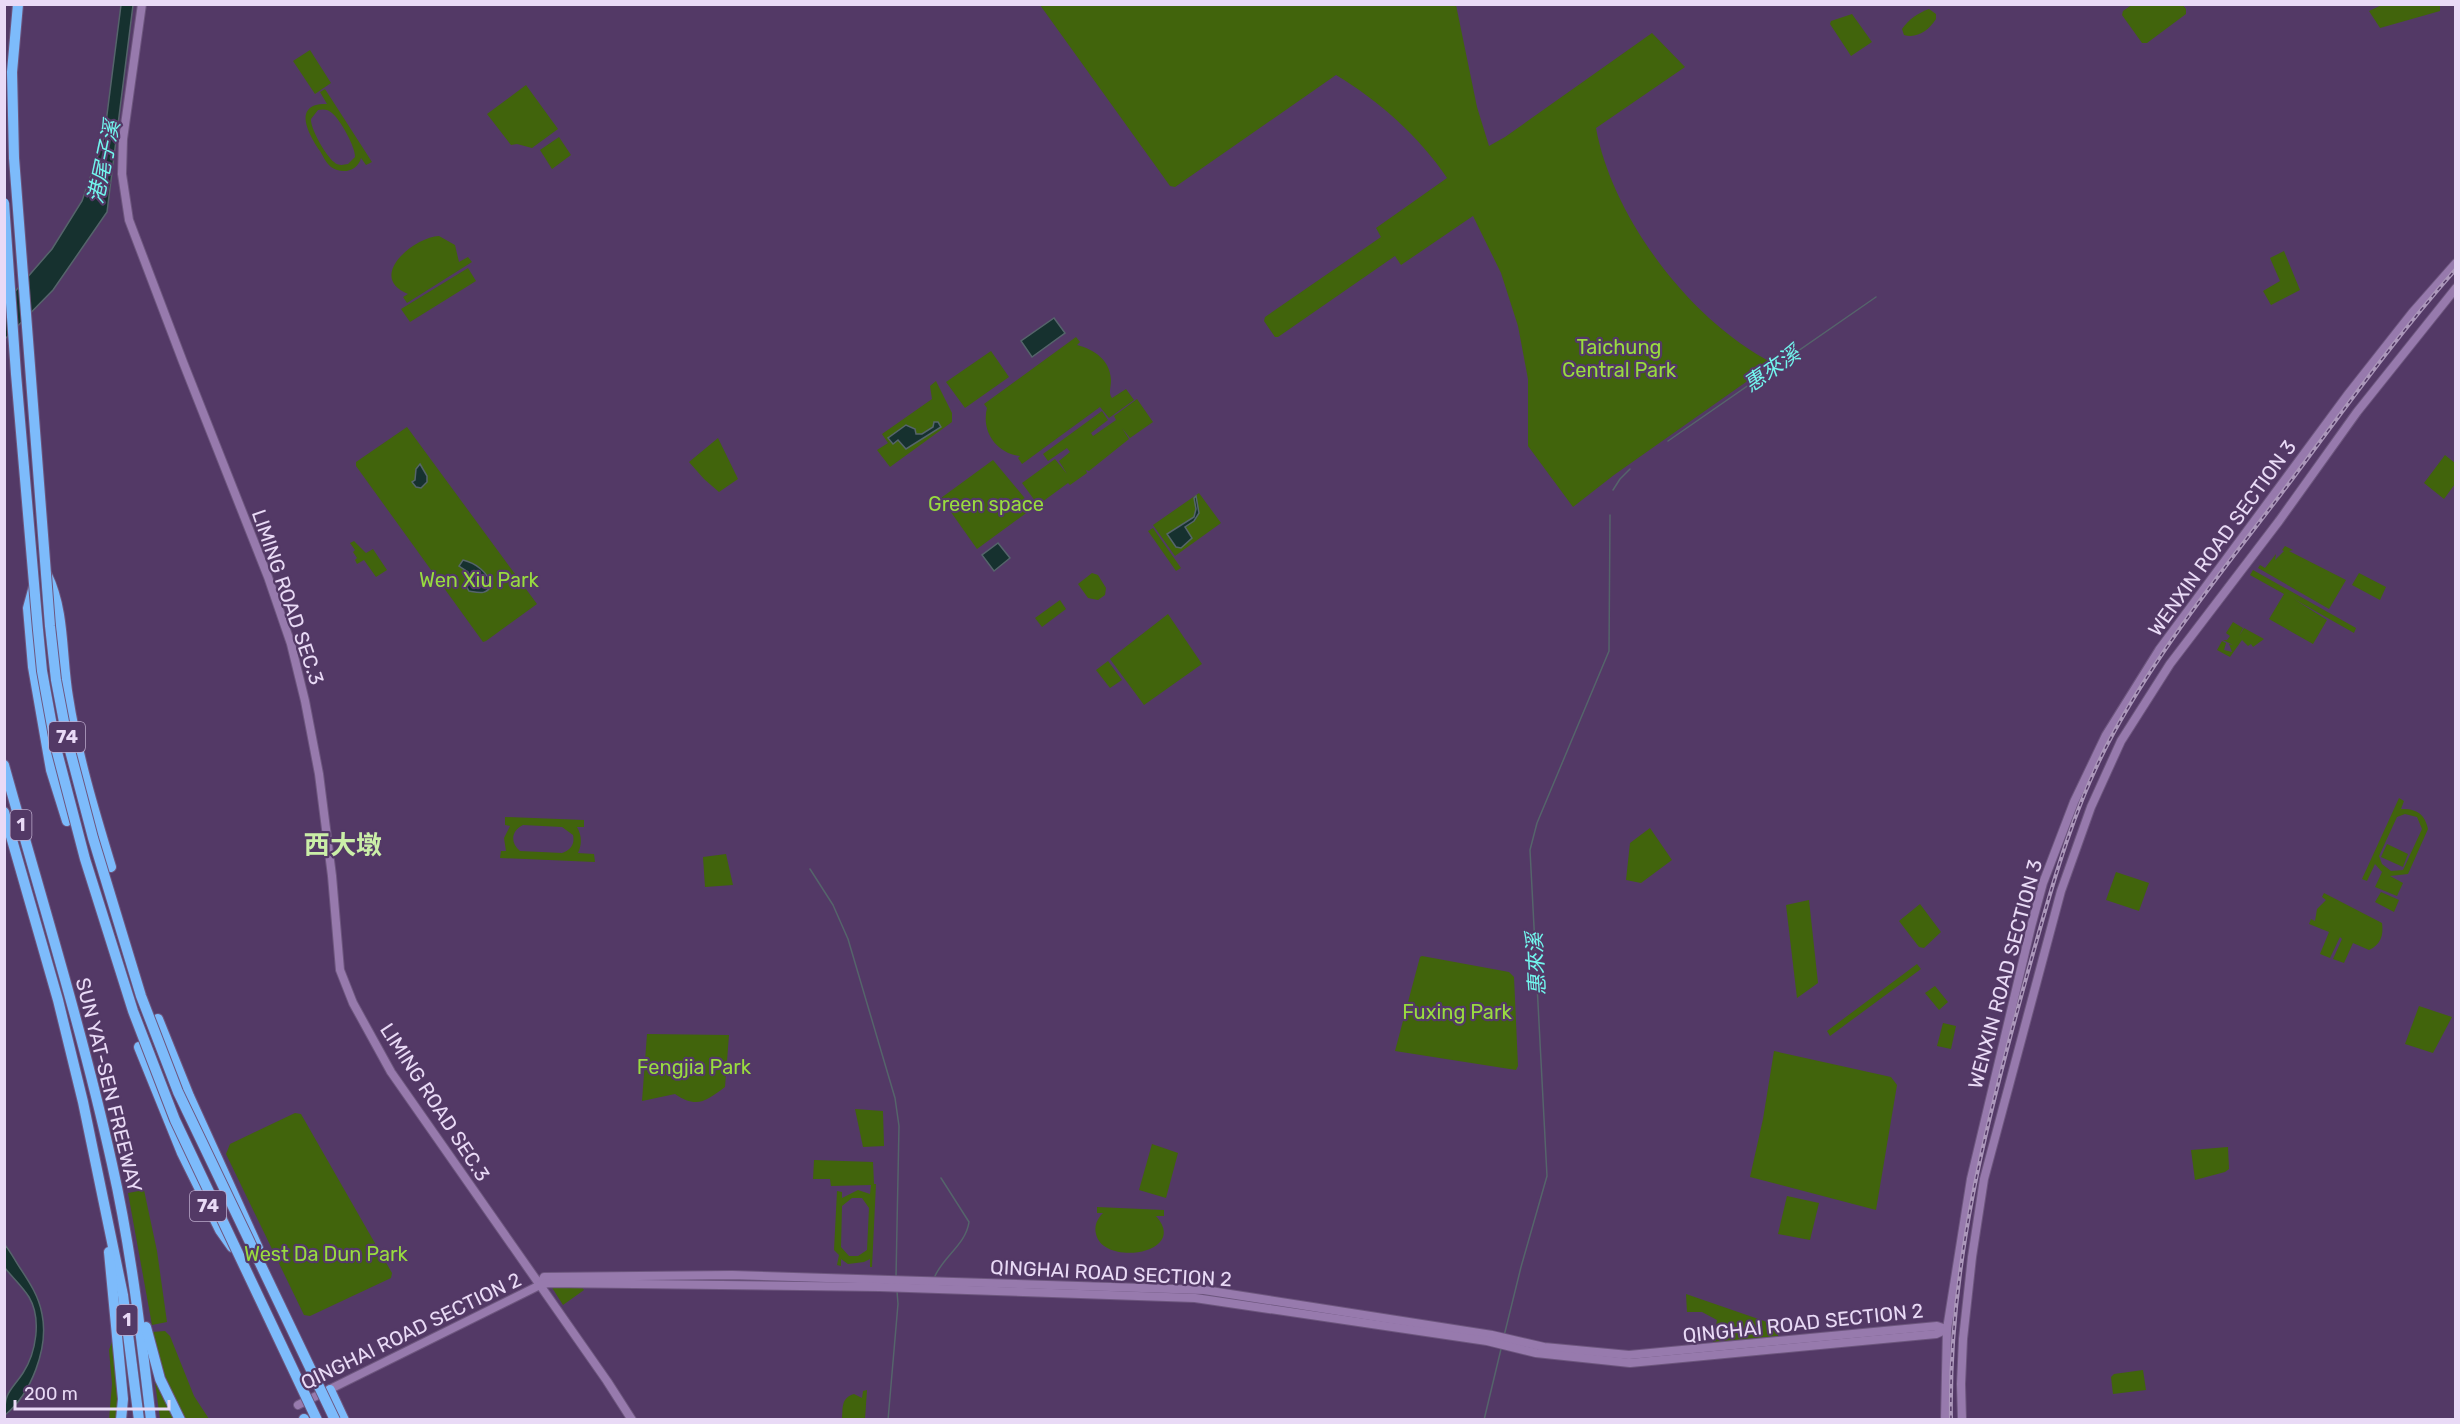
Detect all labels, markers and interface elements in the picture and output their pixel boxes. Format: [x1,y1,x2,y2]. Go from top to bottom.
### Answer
water label: 港尾子溪 [83,115,125,206]
park label: Taichung Central Park [1562,335,1677,382]
water label: 惠來溪 [1739,339,1807,397]
street label: WENXIN ROAD SECTION 3 [2143,435,2301,641]
park label: Green space [928,492,1044,516]
street label: LIMING ROAD SEC.3 [247,506,329,688]
park label: Wen Xiu Park [419,568,540,592]
road number: 74 [49,722,85,752]
road number: 1 [10,810,32,840]
district label: 西大墩 [304,830,382,861]
street label: WENXIN ROAD SECTION 3 [1963,857,2047,1091]
water label: 惠來溪 [1521,929,1550,996]
street label: SUN YAT-SEN FREEWAY [71,975,147,1195]
park label: Fuxing Park [1402,1000,1513,1024]
street label: LIMING ROAD SEC.3 [375,1019,495,1185]
park label: Fengjia Park [637,1055,752,1079]
road number: 74 [190,1191,226,1221]
park label: West Da Dun Park [244,1242,409,1266]
street label: QINGHAI ROAD SECTION 2 [990,1255,1232,1291]
street label: QINGHAI ROAD SECTION 2 [297,1267,525,1395]
street label: QINGHAI ROAD SECTION 2 [1681,1298,1925,1348]
road number: 1 [116,1305,138,1335]
scale bar [15,1373,170,1411]
text: 200 m [24,1383,78,1405]

